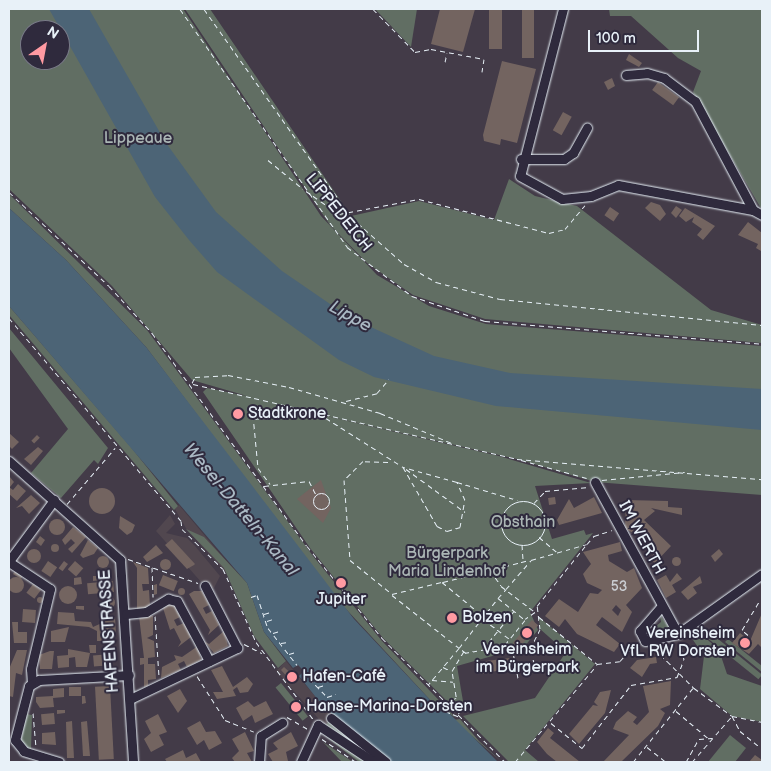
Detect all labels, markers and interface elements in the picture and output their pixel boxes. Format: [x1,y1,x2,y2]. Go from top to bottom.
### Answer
north arrow [20,20,70,70]
scale bar [591,20,702,52]
text: N [44,23,62,43]
text: 100 m [596,29,636,48]
park label: Lippeaue [104,129,172,149]
street label: LIPPEDEICH [301,170,375,256]
water label: Lippe [325,297,375,337]
place label: Stadtkrone [248,404,326,424]
marker: Stadtkrone [232,408,244,420]
water label: Wesel-Datteln-Kanal [178,439,302,581]
street label: IM WERTH [614,498,668,578]
park label: Obsthain [491,513,555,533]
park label: Bürgerpark Maria Lindenhof [388,544,506,582]
street label: HAFENSTRASSE [96,569,124,693]
marker: Jupiter [335,577,347,589]
house number: 53 [611,579,627,595]
place label: Jupiter [316,590,366,610]
place label: Bolzen [462,608,512,628]
marker: Bolzen [446,612,458,624]
place label: Vereinsheim VfL RW Dorsten [620,624,735,662]
marker: Vereinsheim im Bürgerpark [521,627,533,639]
marker: Vereinsheim VfL RW Dorsten [739,637,751,649]
place label: Vereinsheim im Bürgerpark [475,640,579,678]
place label: Hafen-Café [302,667,386,687]
marker: Hafen-Café [286,671,298,683]
place label: Hanse-Marina-Dorsten [306,697,473,717]
marker: Hanse-Marina-Dorsten [290,701,302,713]

